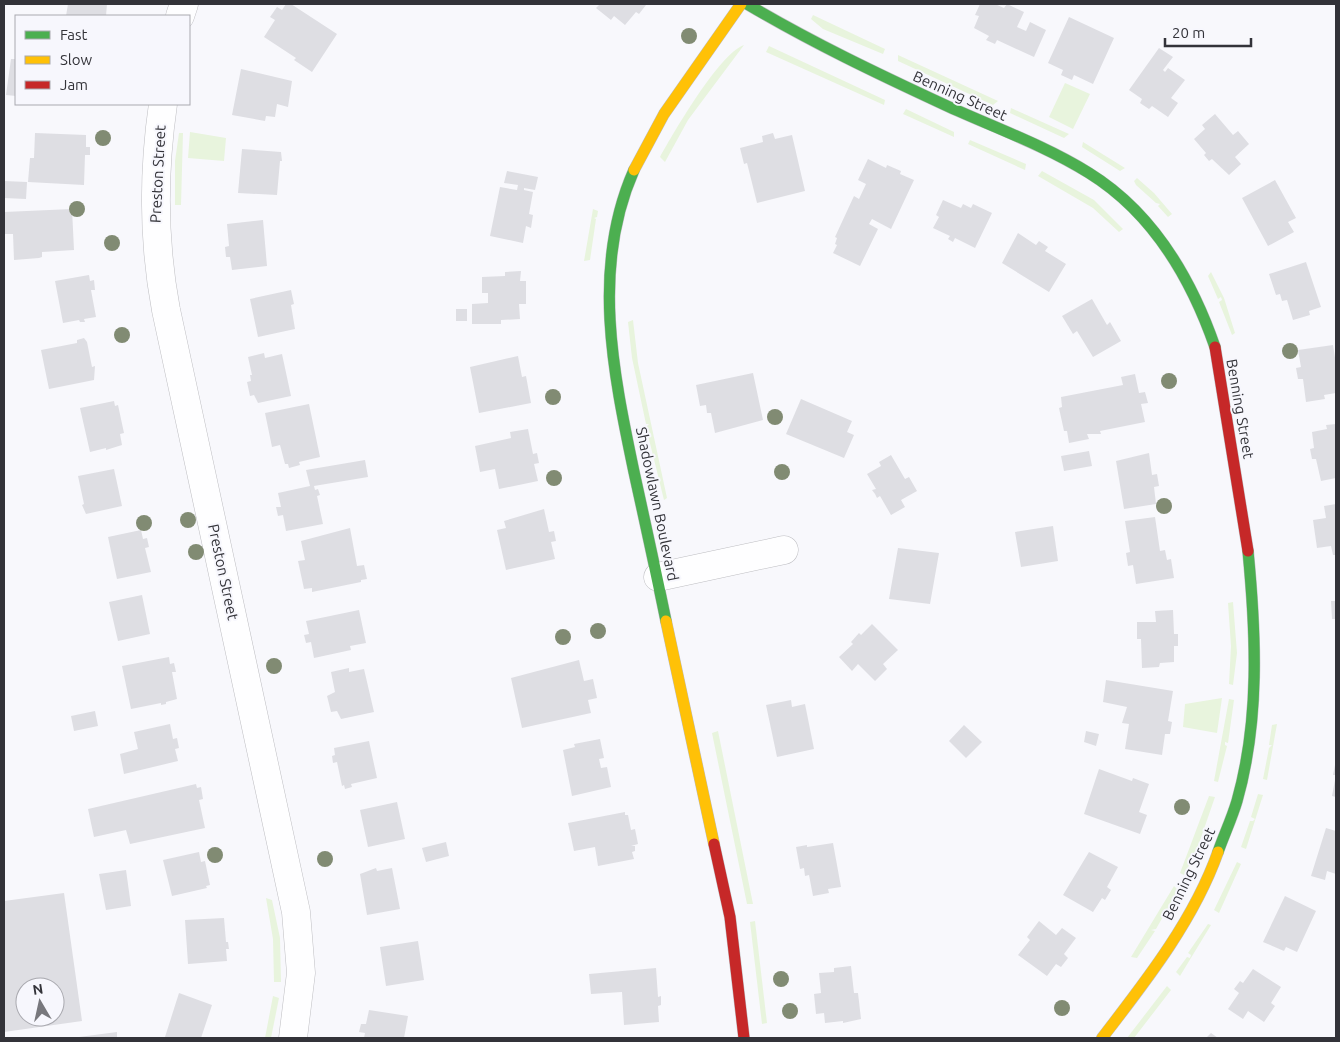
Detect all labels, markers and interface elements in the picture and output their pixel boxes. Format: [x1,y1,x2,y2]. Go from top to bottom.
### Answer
legend [15,15,190,105]
scale bar [1165,15,1251,47]
text: 20 m [1172,24,1205,41]
text: Fast [60,26,88,43]
text: Slow [60,51,93,68]
street label: Benning Street [911,67,1010,124]
text: Jam [60,76,88,93]
street label: Preston Street [146,125,169,223]
street label: Benning Street [1223,358,1258,460]
street label: Shadowlawn Boulevard [633,425,682,583]
street label: Preston Street [205,522,242,622]
street label: Benning Street [1159,825,1218,923]
north arrow [15,977,65,1027]
text: N [32,980,44,998]

